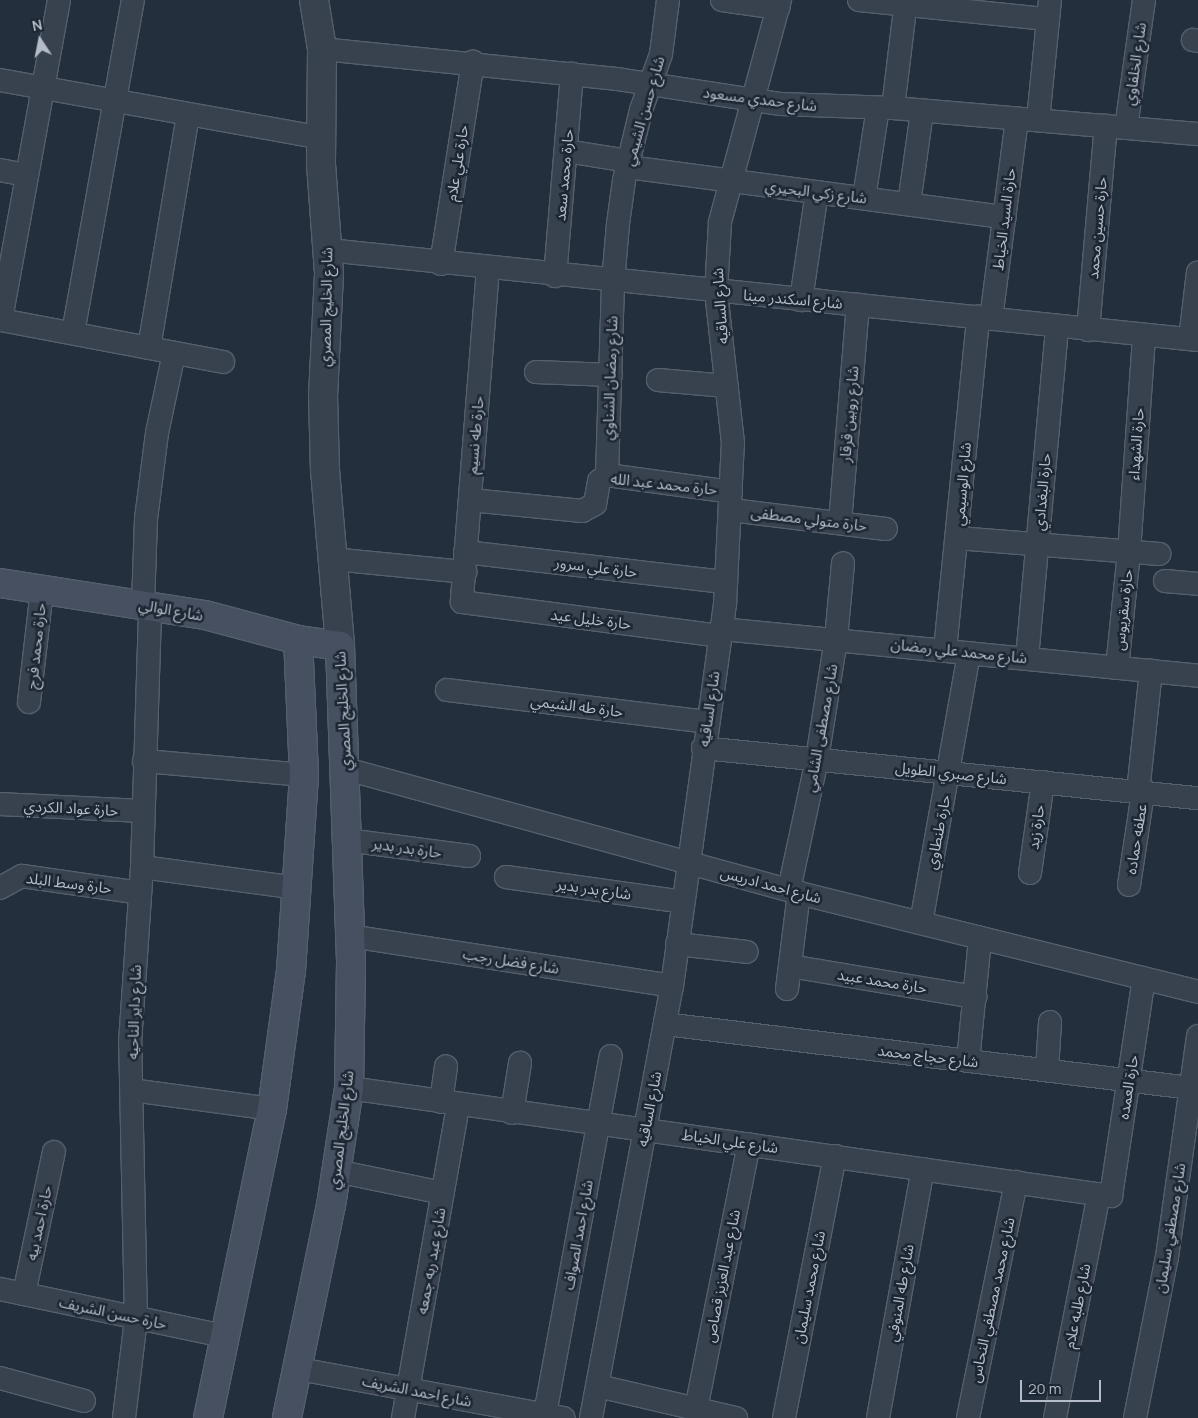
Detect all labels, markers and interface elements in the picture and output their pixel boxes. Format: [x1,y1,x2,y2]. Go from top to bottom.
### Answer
text: N [30,14,44,35]
north arrow [15,15,65,65]
street label: شارع الخلفاوي [1120,21,1150,107]
street label: شارع حسن الشيمي [620,54,668,168]
street label: شارع حمدي مسعود [702,83,818,115]
street label: حارة علي علام [442,124,472,202]
street label: حارة محمد سعد [551,128,577,222]
street label: حارة السيد الخياط [989,167,1019,271]
street label: حارة حسين محمد [1084,176,1110,280]
street label: شارع زكي البحيري [764,177,868,207]
street label: شارع الخليج المصري [316,247,336,367]
street label: شارع الساقيه [708,267,732,345]
street label: شارع اسكندر مينا [743,286,843,312]
street label: شارع رمضان الشناوي [599,315,621,441]
street label: شارع روبين قرقار [836,365,862,463]
street label: حارة طه نسيم [463,395,487,475]
street label: حارة الشهداء [1124,407,1148,481]
street label: شارع الوسيمي [949,441,975,527]
street label: حارة البغدادي [1030,453,1054,531]
street label: حارة محمد عبد الله [610,469,718,499]
street label: حارة متولي مصطفى [750,503,868,535]
street label: حارة علي سرور [554,553,638,581]
street label: حارة سقريوس [1110,569,1136,651]
street label: شارع الوالي [137,595,205,625]
street label: حارة محمد فرج [23,602,49,690]
street label: حارة خليل عيد [550,605,632,633]
street label: شارع محمد علي رمضان [890,635,1028,667]
street label: شارع الخليج المصري [331,651,355,771]
street label: شارع مصطفى الشامي [801,662,841,794]
street label: شارع الساقيه [695,670,723,748]
street label: حارة طه الشيمي [530,691,624,721]
street label: شارع صبري الطويل [894,758,1008,788]
street label: حارة طنطاوي [922,793,954,871]
street label: حارة عواد الكردي [23,797,119,819]
street label: عطفه حماده [1122,803,1150,875]
street label: حارة زيد [1024,804,1048,850]
street label: حارة بدر بدير [371,834,443,862]
street label: شارع احمد ادريس [719,863,823,907]
street label: حارة وسط البلد [25,869,113,897]
street label: شارع بدر بدير [556,875,632,903]
street label: شارع فضل رجب [462,945,560,977]
street label: شارع داير الناحيه [123,964,145,1060]
street label: حارة محمد عبيد [836,965,928,997]
street label: شارع حجاج محمد [876,1041,980,1071]
street label: حارة العمده [1114,1053,1142,1121]
street label: شارع الخليج المصري [325,1069,357,1191]
street label: شارع الساقيه [633,1070,665,1148]
street label: شارع علي الخياط [681,1125,779,1157]
street label: شارع مصطفي سليمان [1151,1162,1189,1294]
street label: شارع احمد الصواف [559,1179,597,1291]
street label: حارة احمد بيه [22,1184,56,1262]
street label: شارع عبد ربه جمعه [413,1206,449,1316]
street label: شارع عبد العزيز قصاص [700,1208,744,1344]
street label: شارع محمد مصطفي النحاس [966,1216,1018,1384]
street label: شارع محمد سليمان [789,1229,829,1345]
street label: شارع طه المنوفي [883,1243,917,1343]
street label: شارع طلبه علام [1060,1262,1094,1350]
street label: حارة حسن الشريف [58,1293,168,1333]
scale bar [1023,1370,1104,1402]
street label: شارع احمد الشريف [361,1372,473,1410]
text: 20 m [1028,1378,1061,1399]

